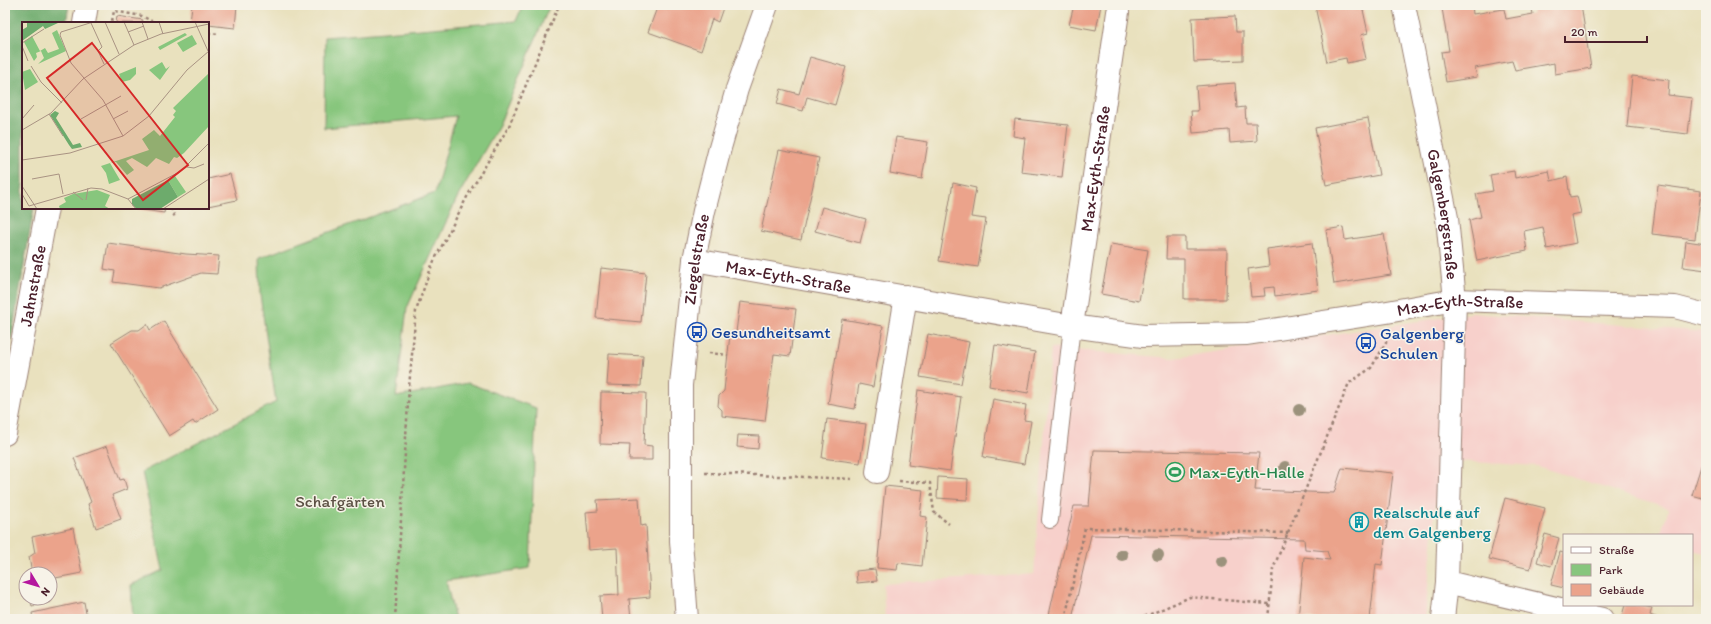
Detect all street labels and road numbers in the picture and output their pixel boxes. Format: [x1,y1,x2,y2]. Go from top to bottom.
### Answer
street label: Max-Eyth-Straße [1076,104,1114,233]
street label: Galgenbergstraße [1423,147,1463,280]
street label: Ziegelstraße [679,212,713,306]
street label: Jahnstraße [15,243,50,328]
street label: Max-Eyth-Straße [724,256,853,297]
street label: Max-Eyth-Straße [1395,290,1524,320]

